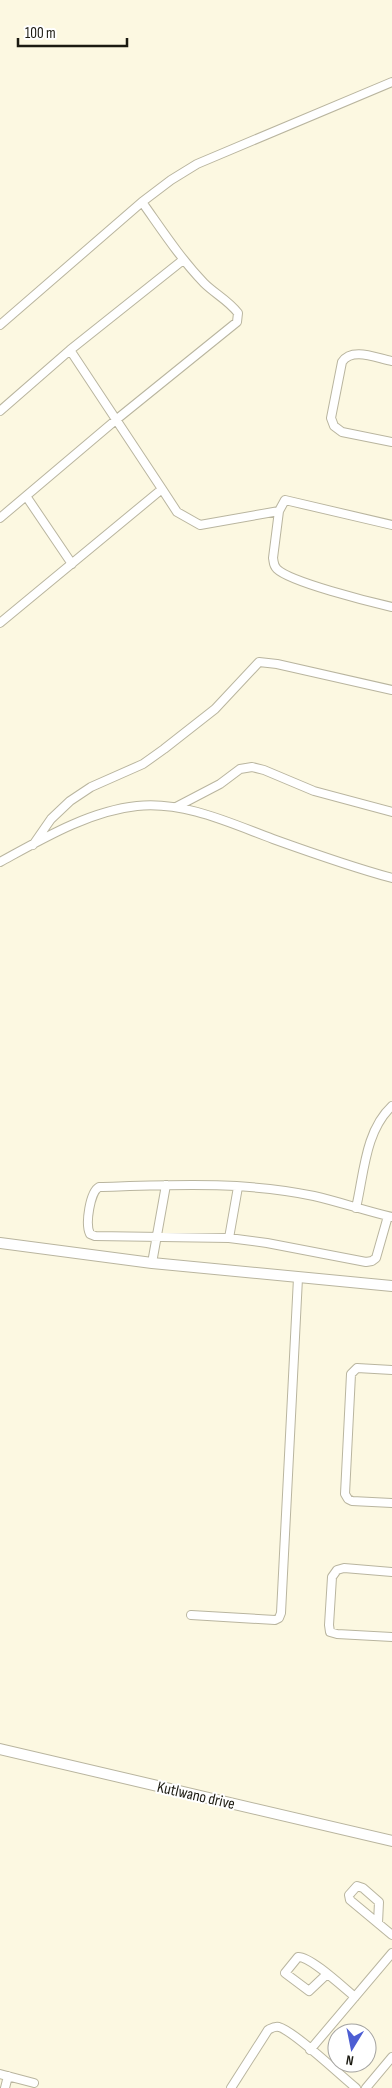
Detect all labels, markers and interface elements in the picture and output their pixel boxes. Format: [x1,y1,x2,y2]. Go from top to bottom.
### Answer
scale bar [18,15,126,47]
text: 100 m [25,24,56,43]
street label: Kutlwano drive [155,1778,237,1814]
north arrow [327,2023,377,2073]
text: N [345,2051,355,2069]

